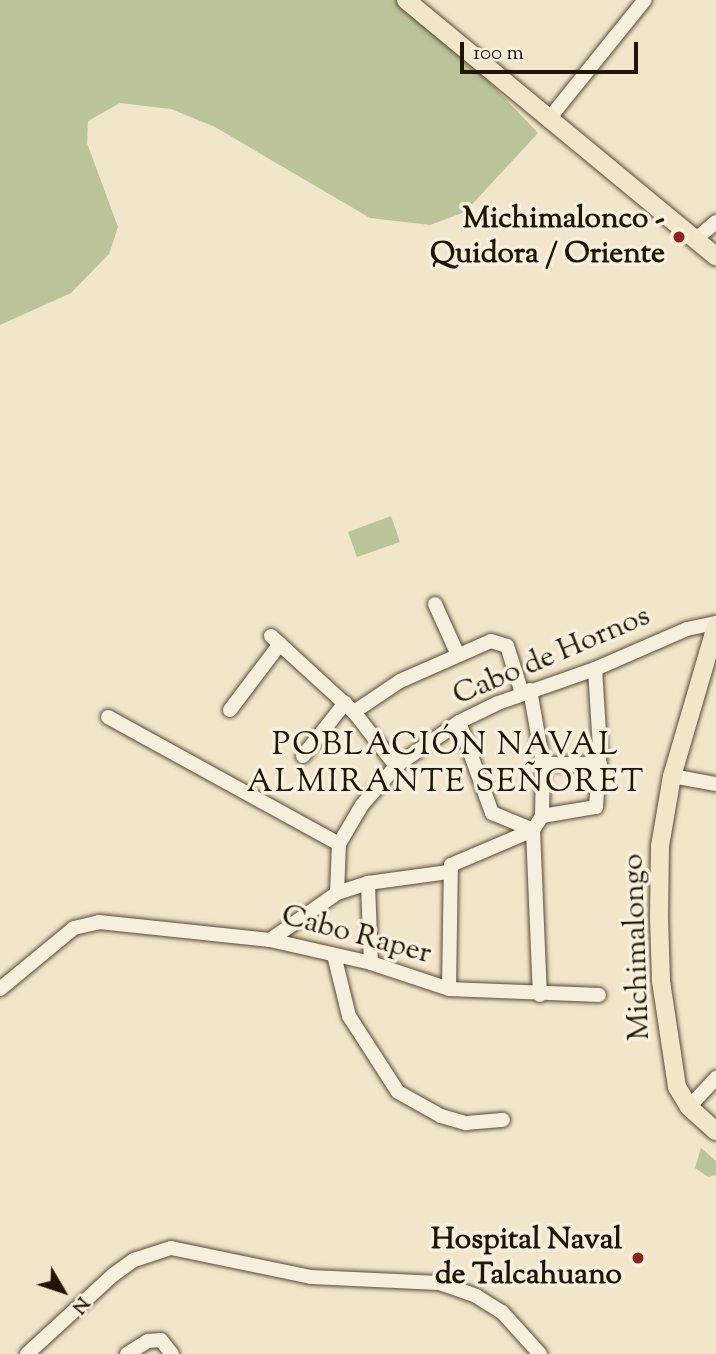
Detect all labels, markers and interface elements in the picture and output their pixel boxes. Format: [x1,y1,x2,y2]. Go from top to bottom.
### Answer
scale bar [464,28,642,72]
text: 100 m [473,39,524,69]
place label: Michimalonco - Quidora / Oriente [430,202,665,272]
marker: Michimalonco - Quidora / Oriente [671,229,687,245]
street label: Cabo de Hornos [448,599,656,715]
district label: POBLACIÓN NAVAL ALMIRANTE SEÑORET [249,728,643,803]
street label: Michimalongo [617,853,659,1041]
street label: Cabo Raper [277,899,435,973]
place label: Hospital Naval de Talcahuano [431,1223,622,1294]
marker: Hospital Naval de Talcahuano [628,1248,648,1268]
north arrow [28,1256,98,1326]
text: N [64,1290,95,1319]

